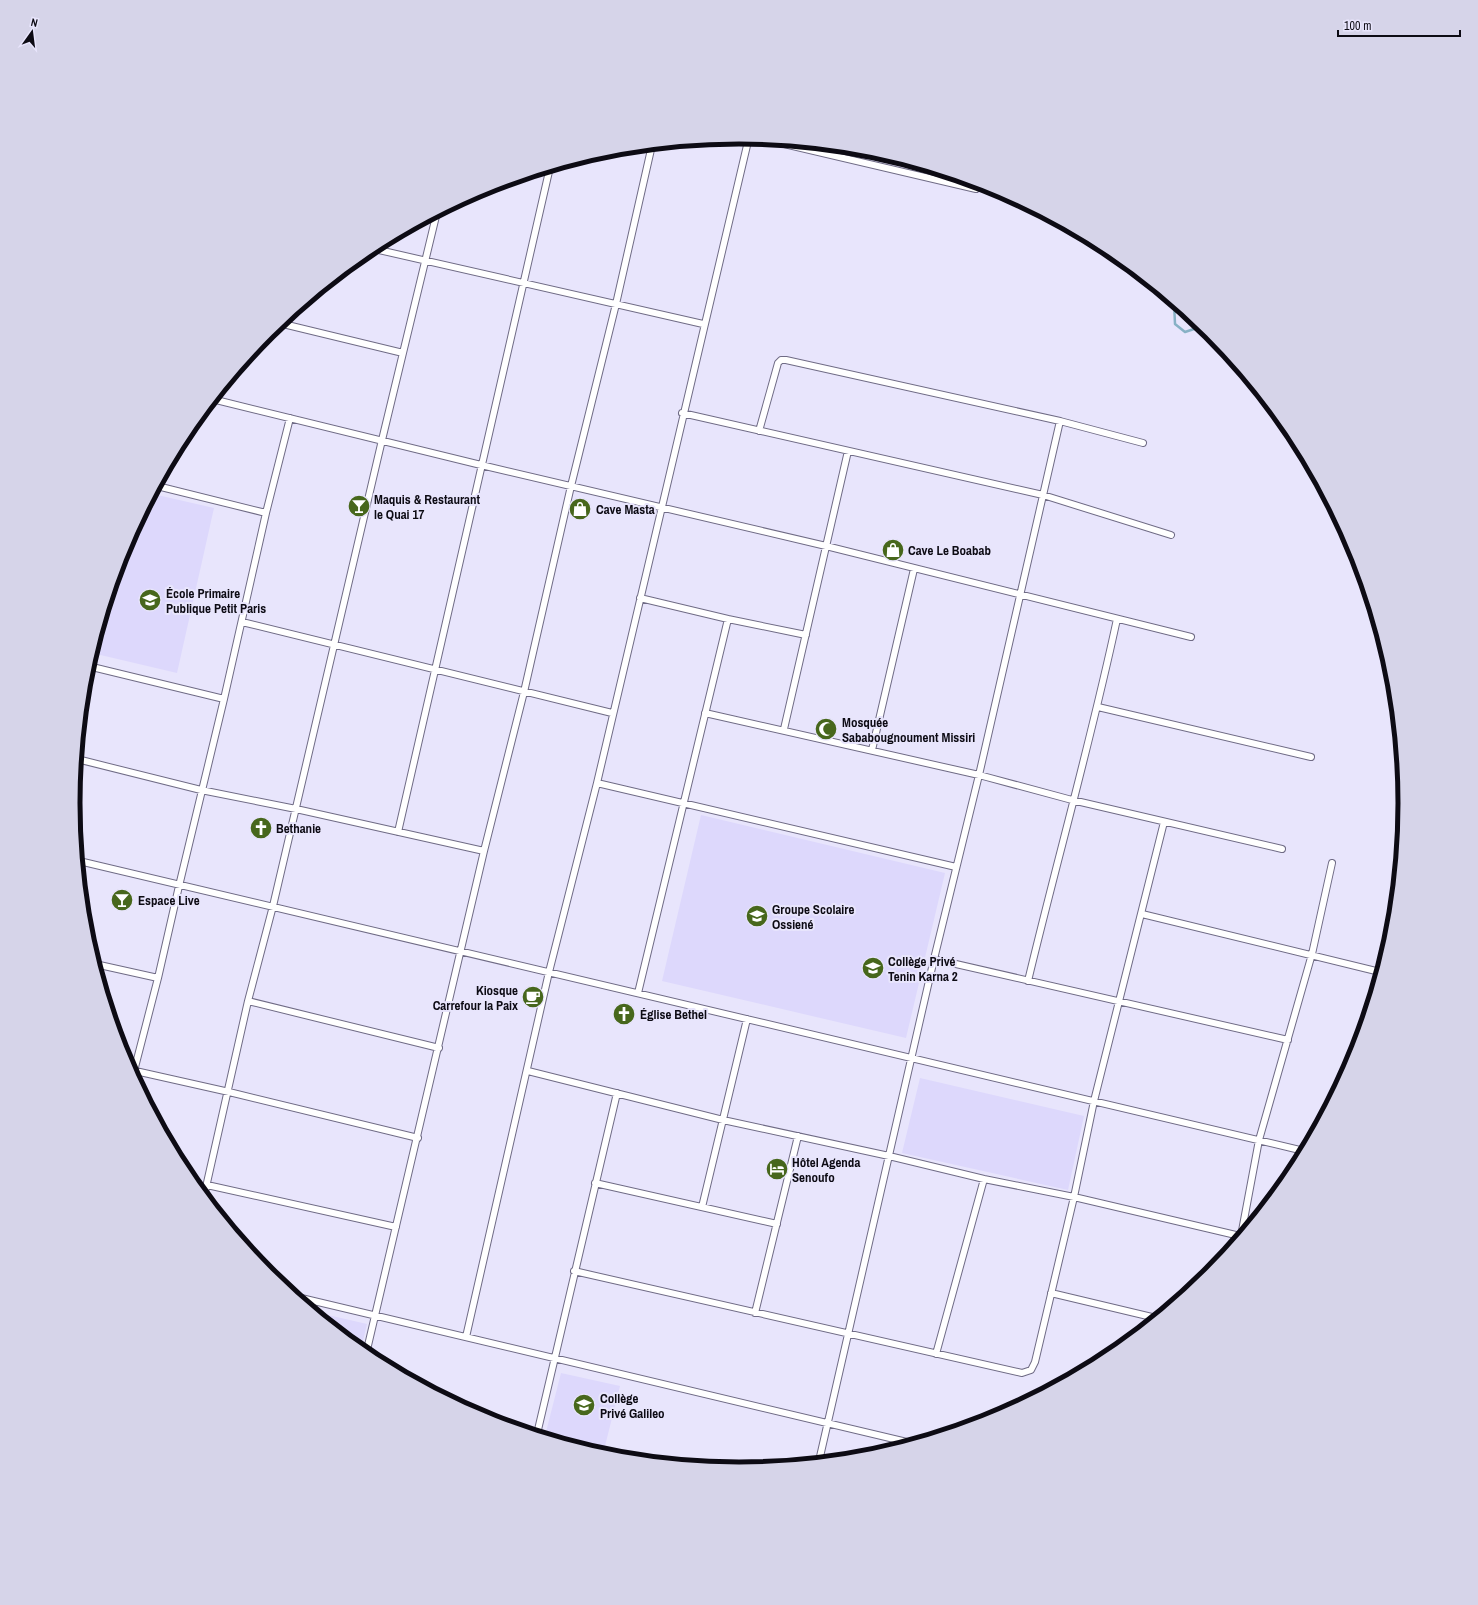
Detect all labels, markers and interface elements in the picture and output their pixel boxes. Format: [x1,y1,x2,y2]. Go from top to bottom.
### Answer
north arrow [12,12,52,52]
scale bar [1338,12,1460,38]
text: N [30,15,39,30]
text: 100 m [1344,18,1371,34]
place label: Maquis & Restaurant le Quai 17 [374,491,480,523]
bar icon: Maquis & Restaurant le Quai 17 [346,493,372,519]
shop icon: Cave Masta [567,496,593,522]
place label: Cave Masta [596,501,655,518]
shop icon: Cave Le Boabab [880,537,906,563]
place label: Cave Le Boabab [908,542,991,559]
place label: École Primaire Publique Petit Paris [166,585,266,617]
school or university icon: École Primaire Publique Petit Paris [137,587,163,613]
place label: Mosquée Sababougnoument Missiri [842,714,975,746]
mosque icon: Mosquée Sababougnoument Missiri [813,716,839,742]
church icon: Bethanie [248,815,274,841]
place label: Bethanie [276,820,321,837]
bar icon: Espace Live [109,887,135,913]
place label: Espace Live [138,892,200,909]
place label: Groupe Scolaire Ossiené [772,901,854,933]
school or university icon: Groupe Scolaire Ossiené [744,903,770,929]
place label: Collège Privé Tenin Karna 2 [888,953,958,985]
school or university icon: Collège Privé Tenin Karna 2 [860,955,886,981]
place label: Kiosque Carrefour la Paix [433,982,518,1014]
cafe icon: Kiosque Carrefour la Paix [520,984,546,1010]
church icon: Église Bethel [611,1001,637,1027]
place label: Église Bethel [640,1006,707,1023]
place label: Hôtel Agenda Senoufo [792,1154,860,1186]
hotel icon: Hôtel Agenda Senoufo [764,1156,790,1182]
place label: Collège Privé Galileo [600,1390,665,1422]
school or university icon: Collège Privé Galileo [571,1392,597,1418]

